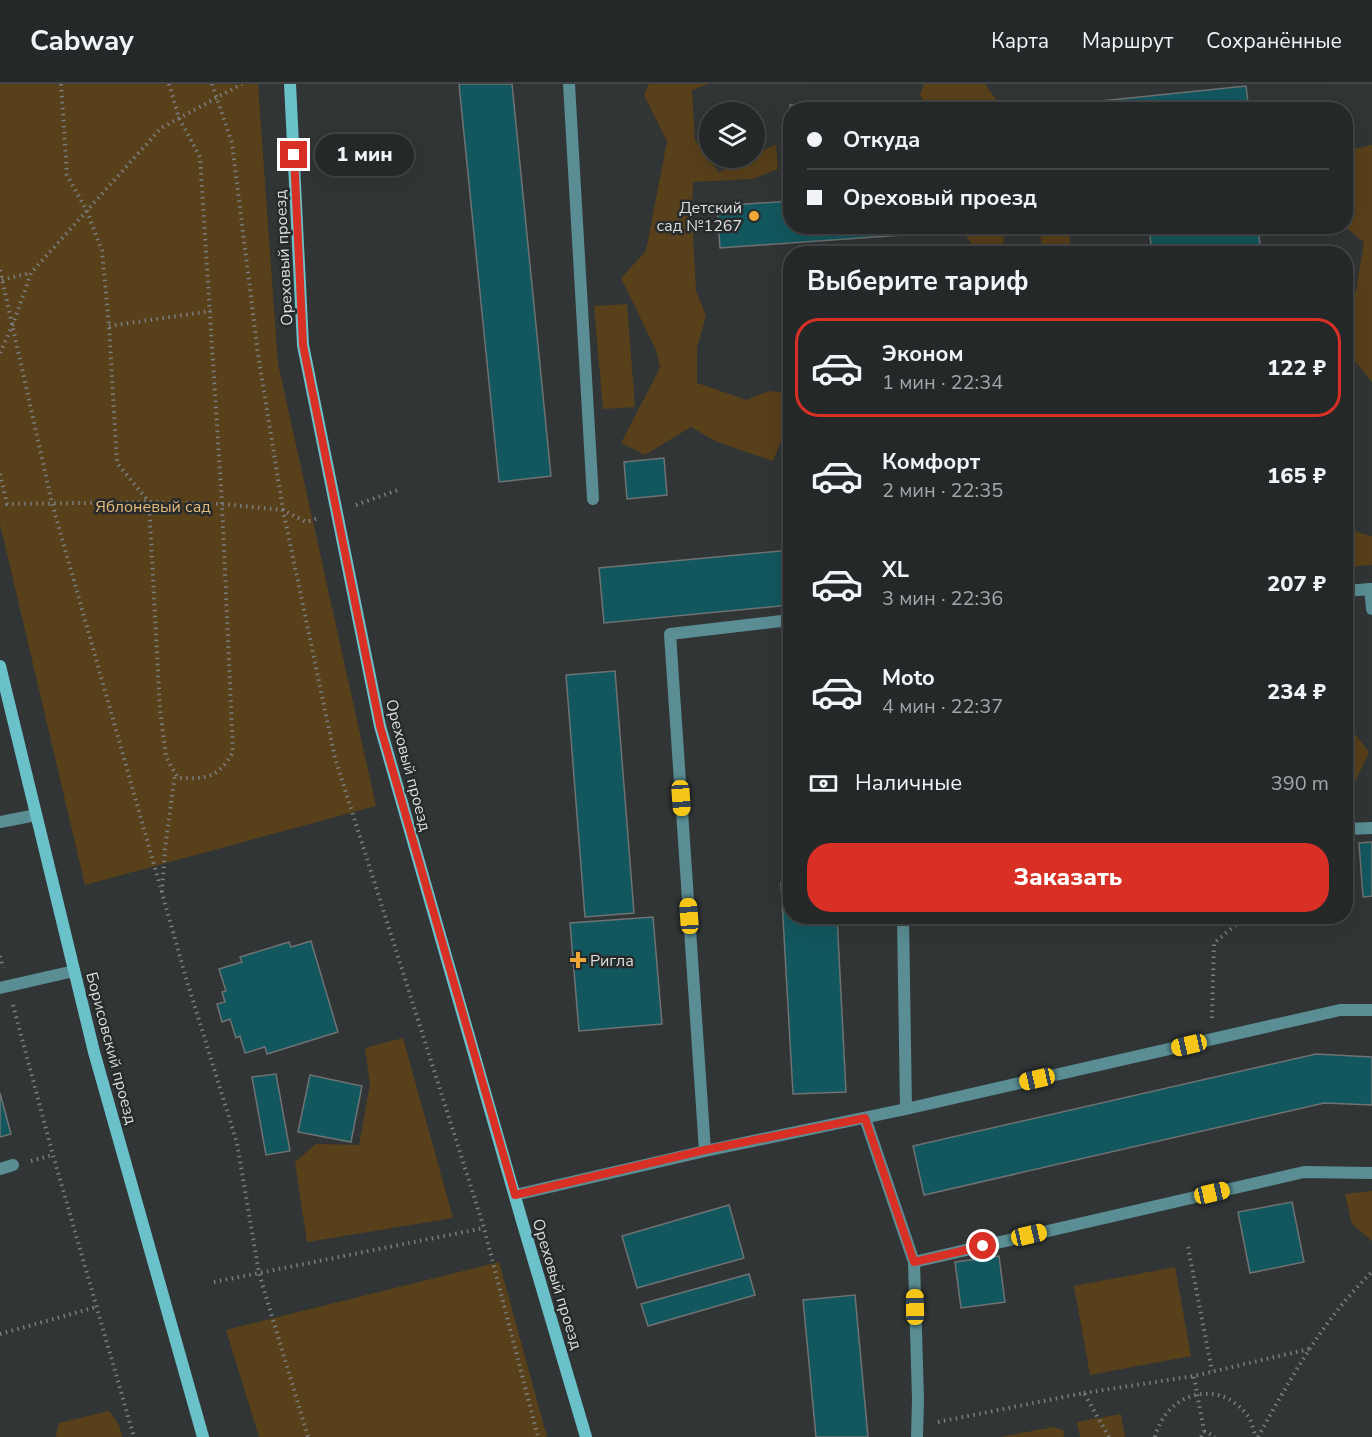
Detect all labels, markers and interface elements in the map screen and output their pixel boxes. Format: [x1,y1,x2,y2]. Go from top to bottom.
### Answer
text: Cabway [30,22,134,60]
text: Карта [991,27,1049,55]
text: Маршрут [1082,27,1173,55]
text: Сохранённые [1206,27,1342,55]
map controls [699,102,765,168]
button: layers [699,102,765,168]
text: Откуда [843,125,920,155]
callout: 1 мин [315,134,414,176]
route end [280,141,307,168]
text: 1 мин [336,141,393,168]
text: Ореховый проезд [843,183,1037,213]
street label: Ореховый проезд [269,189,299,326]
place label: Детский сад №1267 [657,197,742,237]
marker: Детский сад №1267 [747,209,761,223]
text: Выберите тариф [807,263,1029,300]
text: Эконом [882,339,964,369]
icon: car [810,341,864,395]
text: 122 ₽ [1267,353,1326,383]
text: 1 мин · 22:34 [882,369,1003,396]
text: Комфорт [882,447,980,477]
icon: car [810,449,864,503]
text: 165 ₽ [1267,461,1326,491]
text: 2 мин · 22:35 [882,477,1003,504]
park label: Яблоневый сад [95,496,211,518]
text: XL [882,555,909,585]
icon: car [810,557,864,611]
text: 207 ₽ [1267,569,1326,599]
text: 3 мин · 22:36 [882,585,1003,612]
text: Moto [882,663,935,693]
icon: car [810,665,864,719]
text: 234 ₽ [1267,677,1326,707]
text: 4 мин · 22:37 [882,693,1003,720]
street label: Ореховый проезд [380,697,436,834]
icon: cash [807,767,840,800]
text: Наличные [855,768,962,798]
text: 390 m [1271,770,1329,797]
car [671,779,691,817]
button: Заказать [807,843,1329,912]
car [679,897,699,935]
place label: Ригла [590,950,634,972]
marker: Ригла [571,953,585,967]
street label: Борисовский проезд [80,970,142,1127]
car [1169,1032,1209,1058]
car [1017,1066,1057,1092]
car [1192,1180,1232,1206]
street label: Ореховый проезд [527,1216,588,1353]
car [1009,1222,1049,1248]
route start [969,1232,996,1259]
car [906,1289,924,1325]

